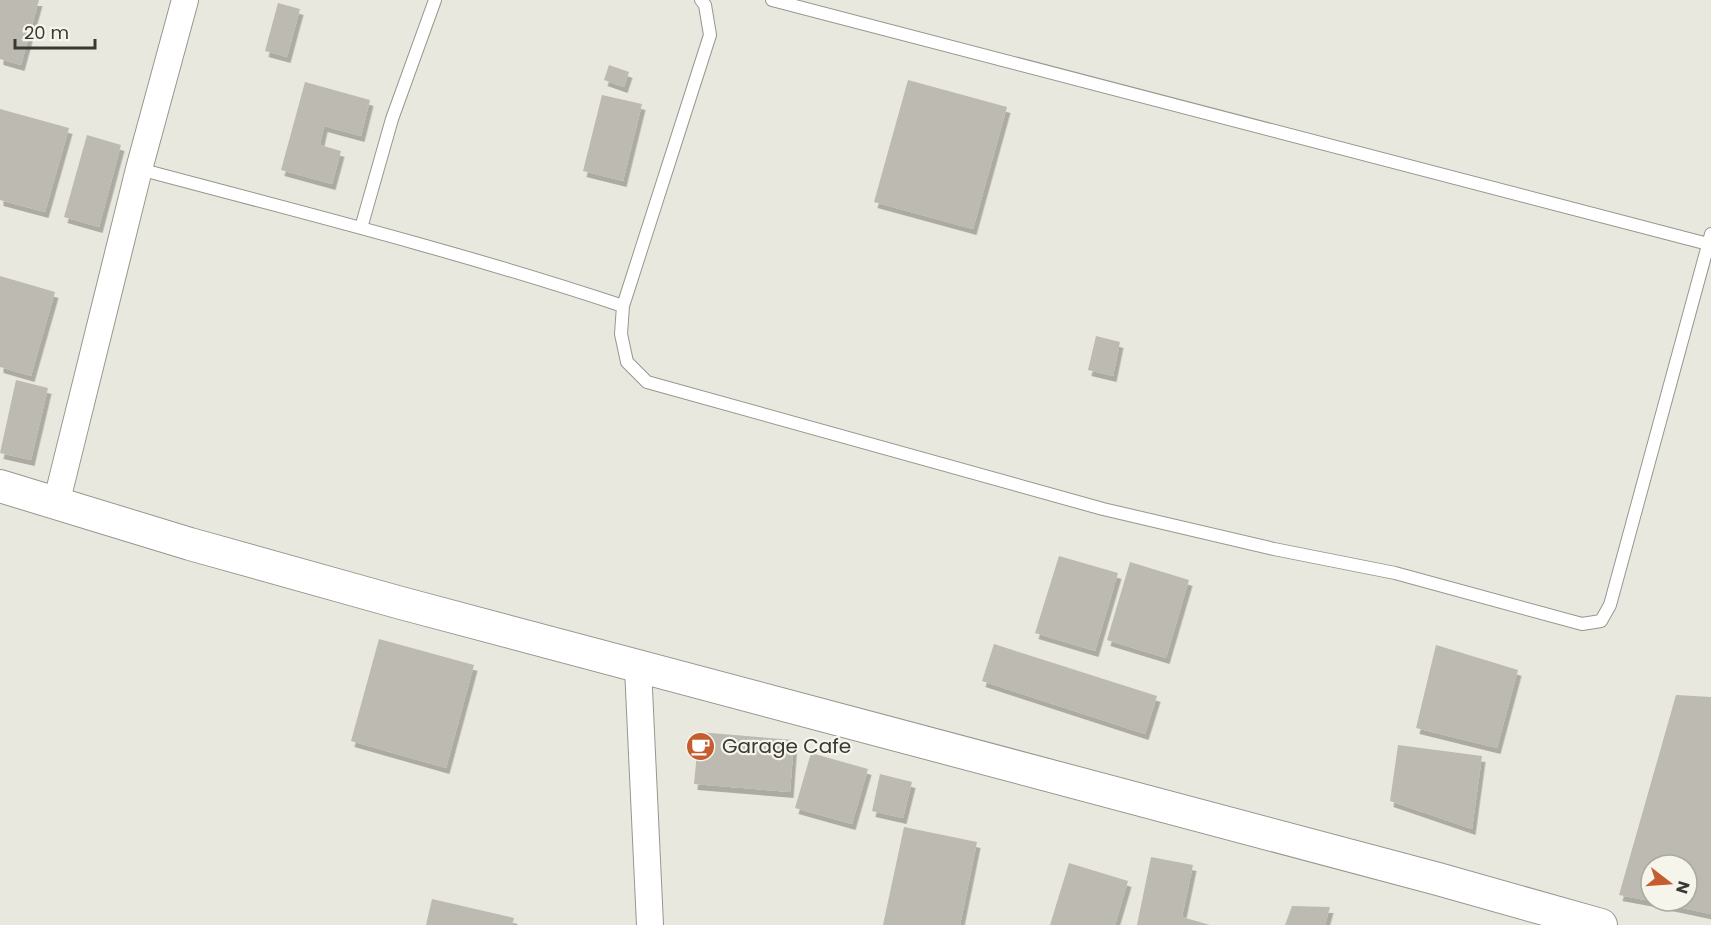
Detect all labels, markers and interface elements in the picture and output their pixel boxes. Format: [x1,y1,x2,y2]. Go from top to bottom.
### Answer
scale bar [15,12,94,50]
text: 20 m [24,20,69,45]
cafe icon: Garage Cafe [685,730,717,762]
place label: Garage Cafe [722,732,851,760]
north arrow [1639,853,1699,913]
text: N [1670,878,1696,896]

